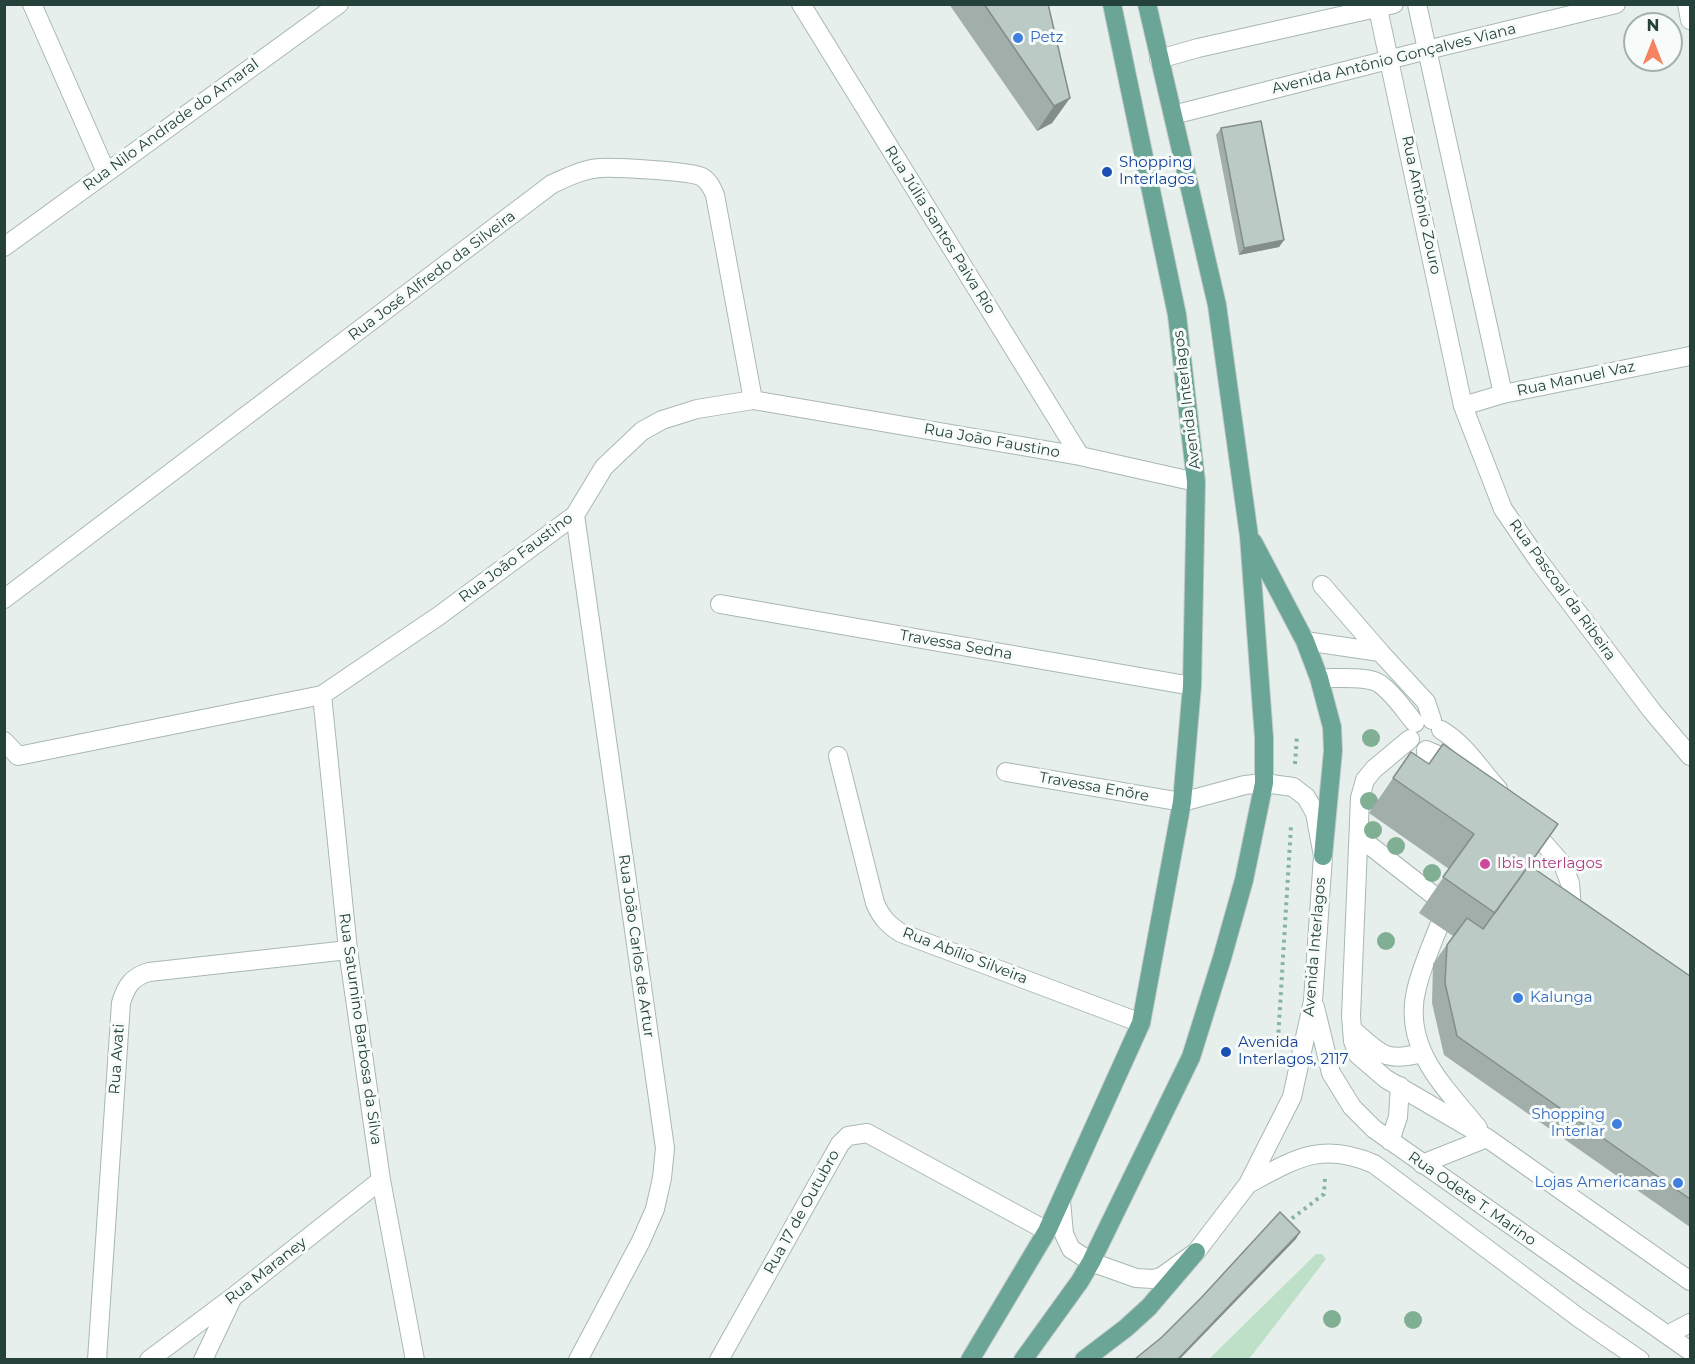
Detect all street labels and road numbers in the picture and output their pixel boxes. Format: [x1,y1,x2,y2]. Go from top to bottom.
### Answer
street label: Avenida Antônio Gonçalves Viana [1270,20,1518,98]
street label: Rua Nilo Andrade do Amaral [80,55,262,195]
street label: Rua Antônio Zouro [1397,134,1445,276]
street label: Rua Júlia Santos Paiva Rio [881,142,999,318]
street label: Rua José Alfredo da Silveira [345,207,519,345]
street label: Avenida Interlagos [1170,330,1204,470]
street label: Rua Manuel Vaz [1515,358,1637,400]
street label: Rua João Faustino [923,420,1061,462]
street label: Rua João Faustino [456,509,576,607]
street label: Rua Pascoal da Ribeira [1505,516,1619,664]
street label: Travessa Sedna [898,626,1014,664]
street label: Travessa Enõre [1038,768,1150,806]
street label: Rua João Carlos de Artur [614,853,658,1039]
street label: Avenida Interlagos [1300,877,1330,1017]
street label: Rua Saturnino Barbosa da Silva [335,912,385,1146]
street label: Rua Abílio Silveira [900,924,1030,988]
street label: Rua Avati [106,1023,128,1095]
street label: Rua 17 de Outubro [760,1147,844,1277]
street label: Rua Odete T. Marino [1404,1148,1540,1250]
street label: Rua Maraney [222,1234,310,1308]

